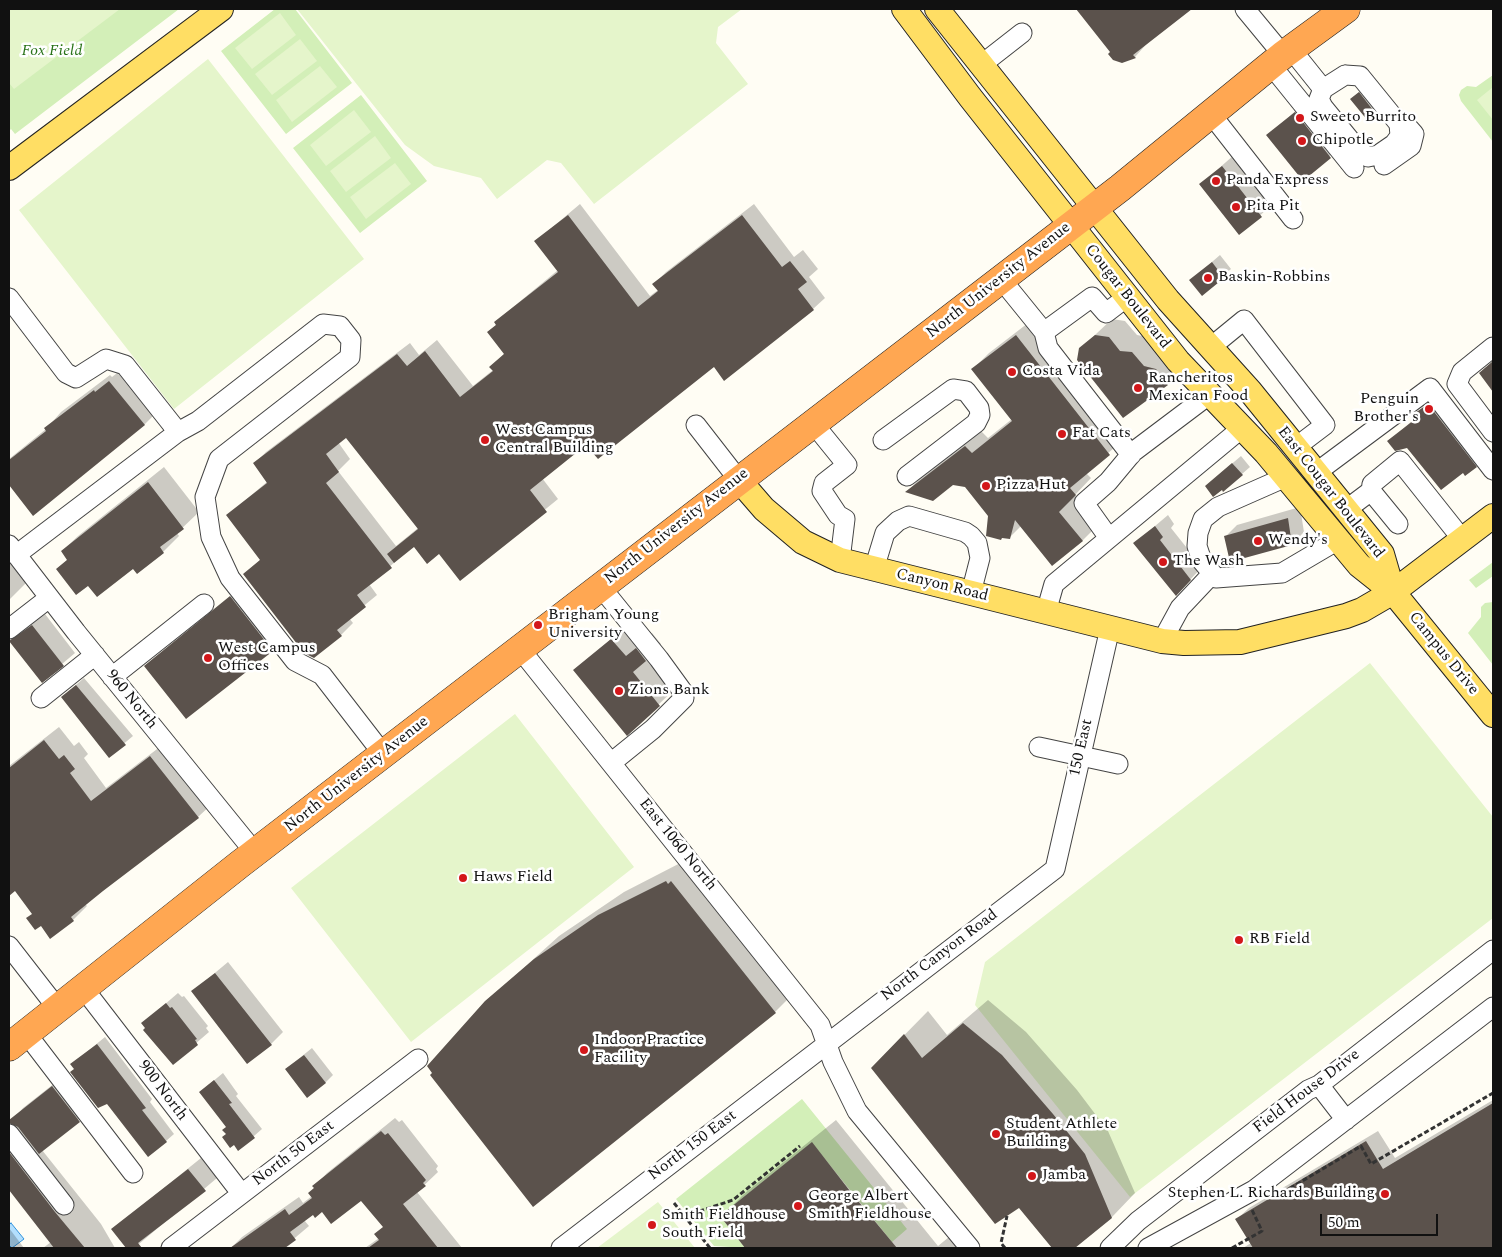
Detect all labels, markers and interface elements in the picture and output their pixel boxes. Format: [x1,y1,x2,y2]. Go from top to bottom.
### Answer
park label: Fox Field [22,42,82,62]
place label: Sweeto Burrito [1310,108,1416,128]
marker: Sweeto Burrito [1294,112,1306,124]
place label: Chipotle [1312,131,1374,151]
marker: Chipotle [1296,135,1308,147]
place label: Panda Express [1226,171,1329,191]
marker: Panda Express [1210,175,1222,187]
place label: Pita Pit [1246,197,1300,217]
marker: Pita Pit [1230,201,1242,213]
street label: North University Avenue [923,219,1075,343]
street label: Cougar Boulevard [1080,241,1174,353]
place label: Baskin-Robbins [1218,268,1330,288]
marker: Baskin-Robbins [1202,272,1214,284]
place label: Costa Vida [1022,362,1100,382]
marker: Costa Vida [1006,366,1018,378]
place label: Rancheritos Mexican Food [1148,369,1248,407]
marker: Rancheritos Mexican Food [1132,382,1144,394]
place label: Penguin Brother's [1353,390,1419,428]
marker: Penguin Brother's [1423,403,1435,415]
place label: West Campus Central Building [495,421,614,459]
street label: East Cougar Boulevard [1273,423,1387,563]
place label: Fat Cats [1072,424,1131,444]
marker: Fat Cats [1056,428,1068,440]
marker: West Campus Central Building [479,434,491,446]
street label: North University Avenue [601,465,753,589]
place label: Pizza Hut [996,476,1066,496]
marker: Pizza Hut [980,480,992,492]
place label: Wendy's [1268,531,1328,551]
marker: Wendy's [1252,535,1264,547]
place label: The Wash [1173,552,1244,572]
marker: The Wash [1157,556,1169,568]
street label: Canyon Road [894,565,990,607]
place label: Brigham Young University [548,606,659,644]
street label: Campus Drive [1404,609,1482,699]
marker: Brigham Young University [532,619,544,631]
place label: West Campus Offices [218,639,316,677]
marker: West Campus Offices [202,652,214,664]
street label: 960 North [101,666,161,734]
place label: Zions Bank [629,681,710,701]
marker: Zions Bank [613,685,625,697]
street label: North University Avenue [281,713,433,837]
street label: 150 East [1066,717,1098,779]
street label: East 1060 North [634,795,720,895]
place label: Haws Field [473,868,553,888]
marker: Haws Field [457,872,469,884]
street label: North Canyon Road [878,906,1002,1006]
place label: RB Field [1249,930,1310,950]
marker: RB Field [1233,934,1245,946]
place label: Indoor Practice Facility [594,1031,704,1069]
marker: Indoor Practice Facility [578,1044,590,1056]
street label: Field House Drive [1250,1046,1364,1138]
street label: 900 North [133,1057,191,1125]
street label: North 150 East [645,1107,741,1185]
place label: Student Athlete Building [1006,1115,1117,1153]
street label: North 50 East [249,1117,339,1191]
marker: Student Athlete Building [990,1128,1002,1140]
place label: Jamba [1042,1166,1086,1186]
marker: Jamba [1026,1170,1038,1182]
place label: Stephen L. Richards Building [1168,1184,1375,1204]
place label: George Albert Smith Fieldhouse [808,1187,932,1225]
marker: Stephen L. Richards Building [1379,1188,1391,1200]
marker: George Albert Smith Fieldhouse [792,1200,804,1212]
scale bar [1322,1204,1440,1236]
place label: Smith Fieldhouse South Field [662,1206,786,1244]
text: 50 m [1328,1211,1360,1234]
marker: Smith Fieldhouse South Field [646,1219,658,1231]

